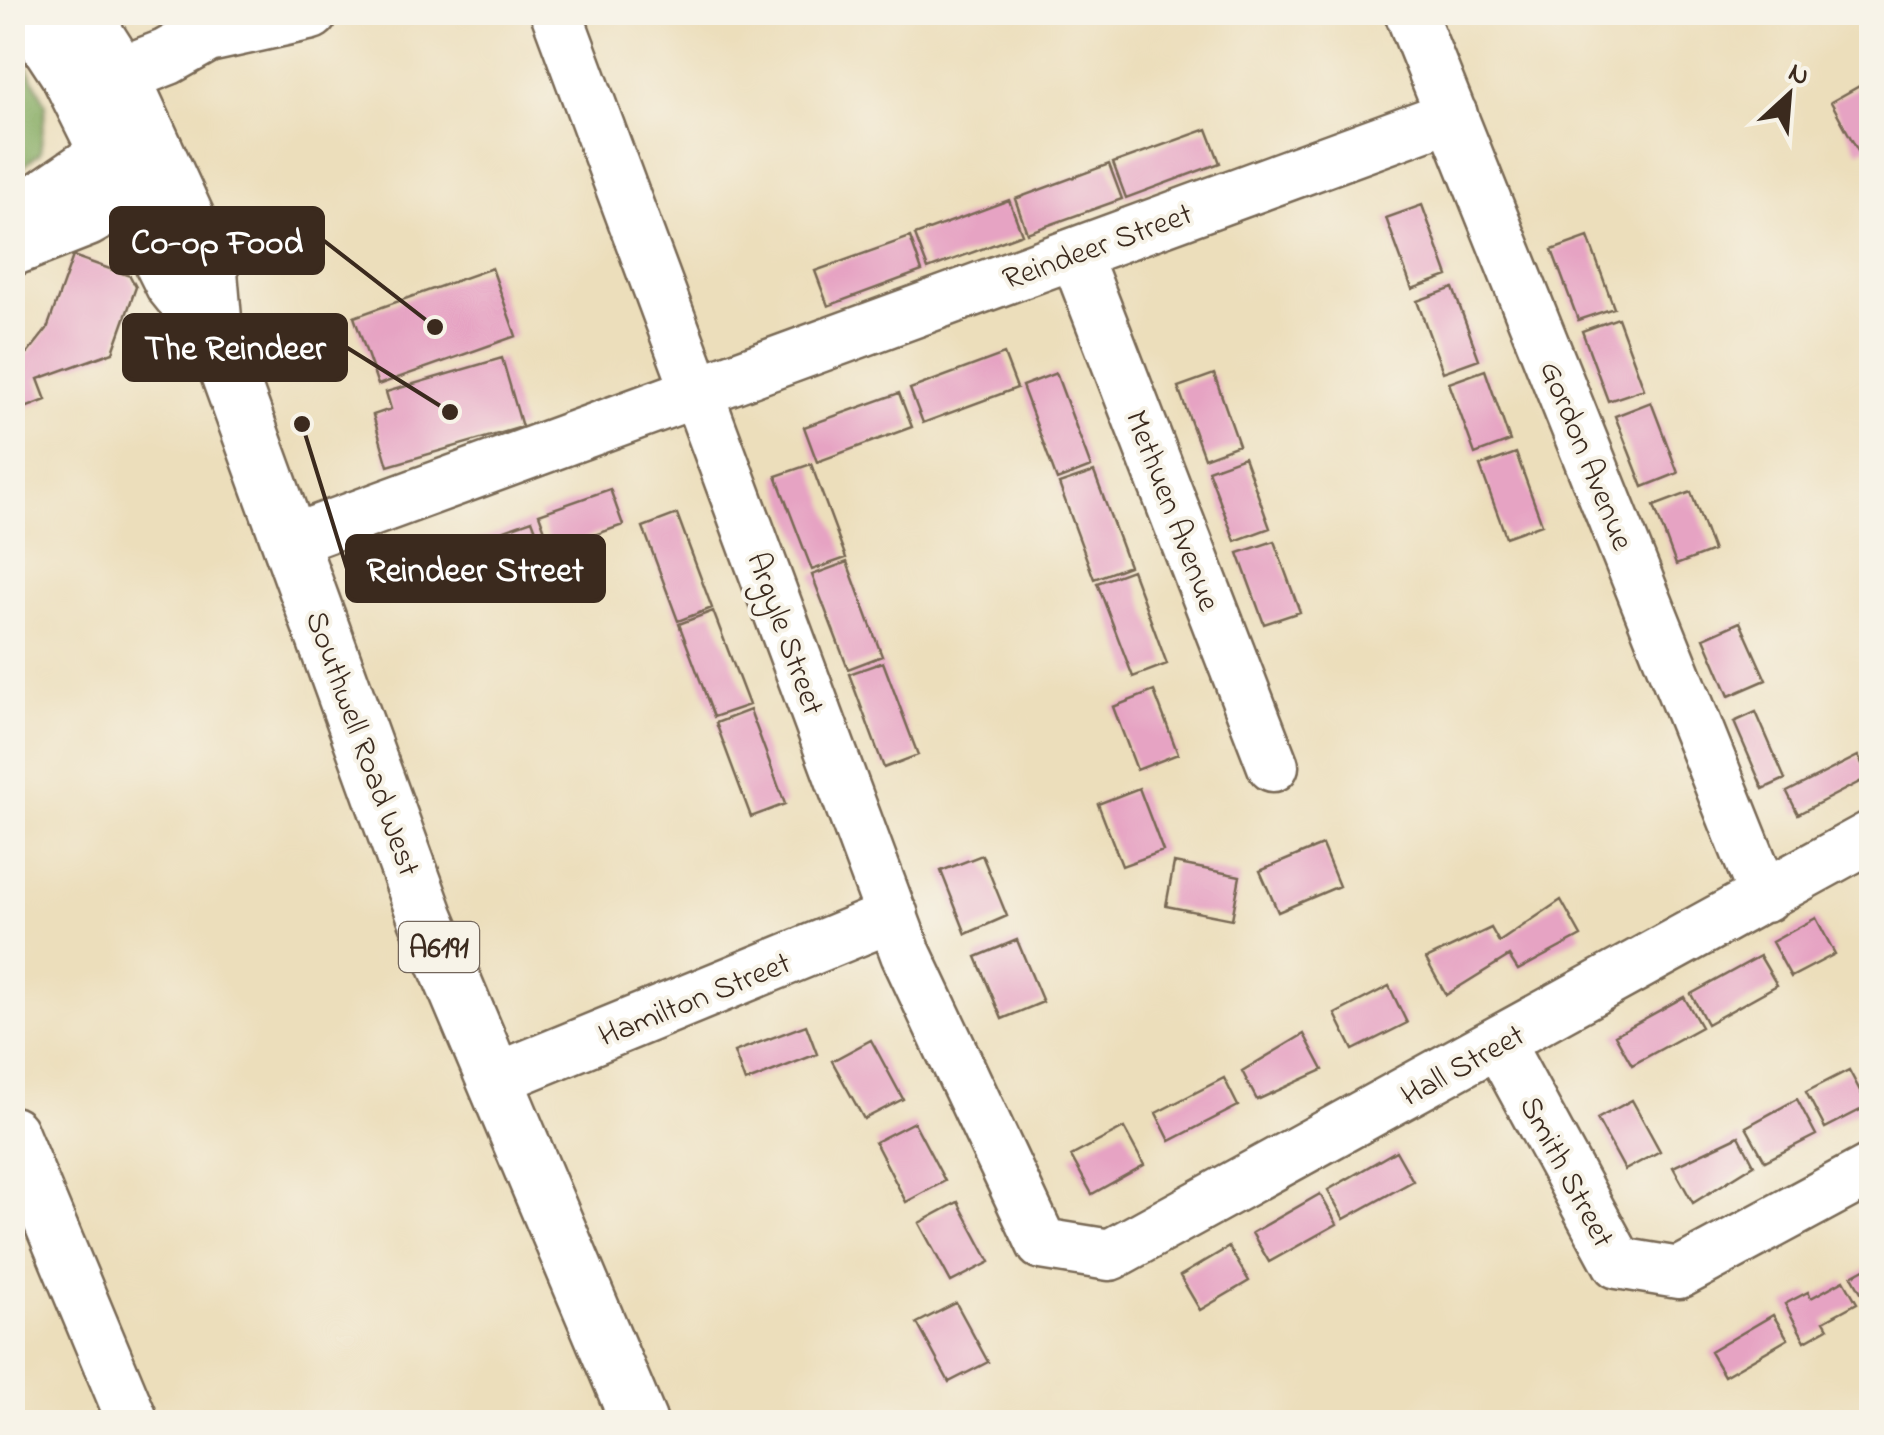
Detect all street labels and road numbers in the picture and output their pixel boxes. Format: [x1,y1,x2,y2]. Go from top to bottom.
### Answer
street label: Reindeer Street [997,192,1200,304]
street label: Gordon Avenue [1525,354,1644,559]
street label: Methuen Avenue [1111,404,1231,619]
street label: Argyle Street [733,546,835,722]
street label: Southwell Road West [291,605,431,884]
road number: A6191 [399,922,479,972]
street label: Hamilton Street [592,941,799,1061]
street label: Hall Street [1393,1014,1534,1120]
street label: Smith Street [1505,1088,1625,1257]

